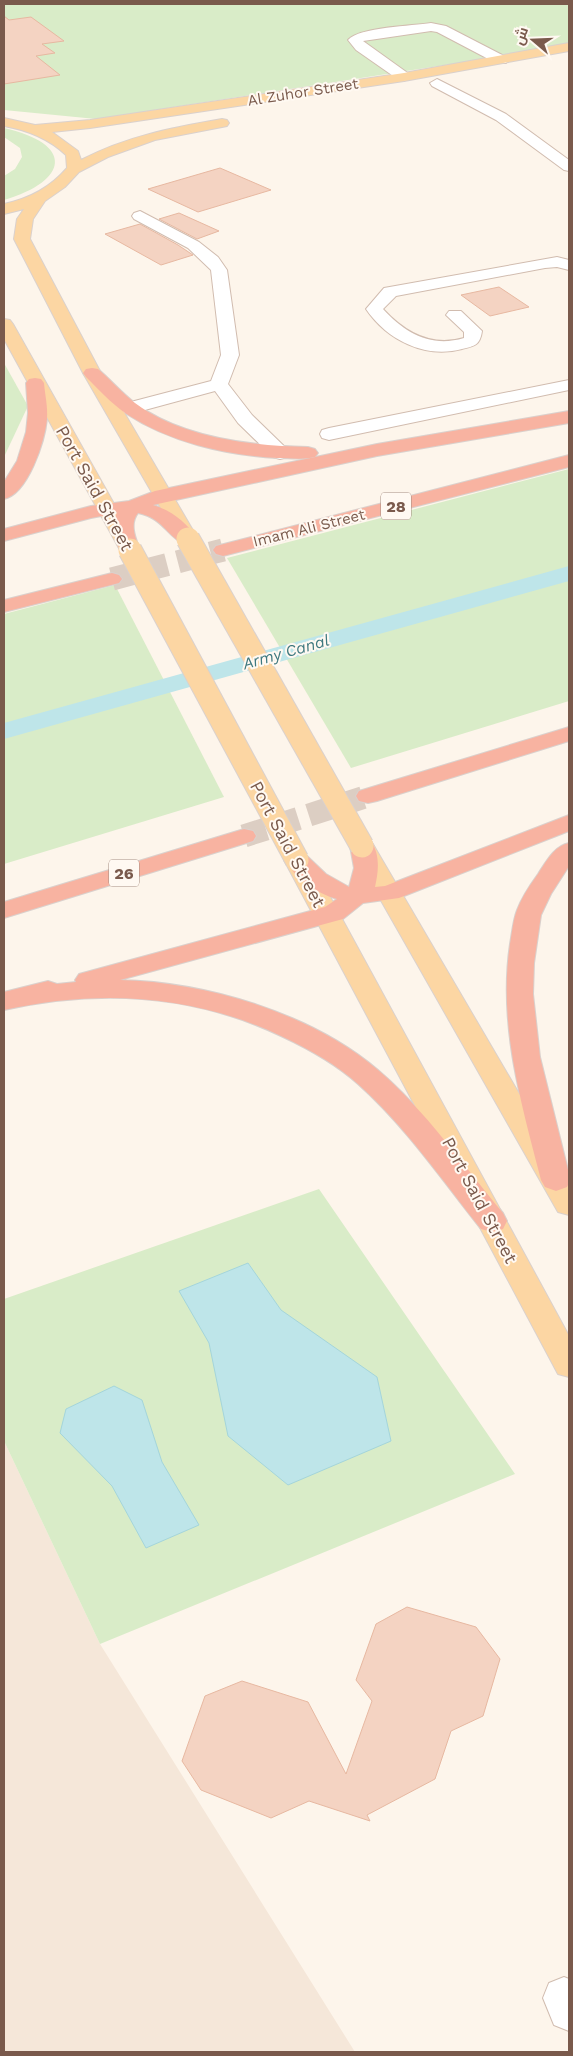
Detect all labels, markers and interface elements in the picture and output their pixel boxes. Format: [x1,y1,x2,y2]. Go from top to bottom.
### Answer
north arrow [508,15,558,65]
text: ش [510,25,532,47]
street label: Al Zuhor Street [246,74,360,110]
street label: Port Said Street [52,422,138,555]
road number: 28 [381,492,411,520]
street label: Imam Ali Street [251,505,368,551]
water label: Army Canal [240,631,332,674]
street label: Port Said Street [246,777,330,911]
road number: 26 [109,860,139,886]
street label: Port Said Street [438,1133,522,1267]

